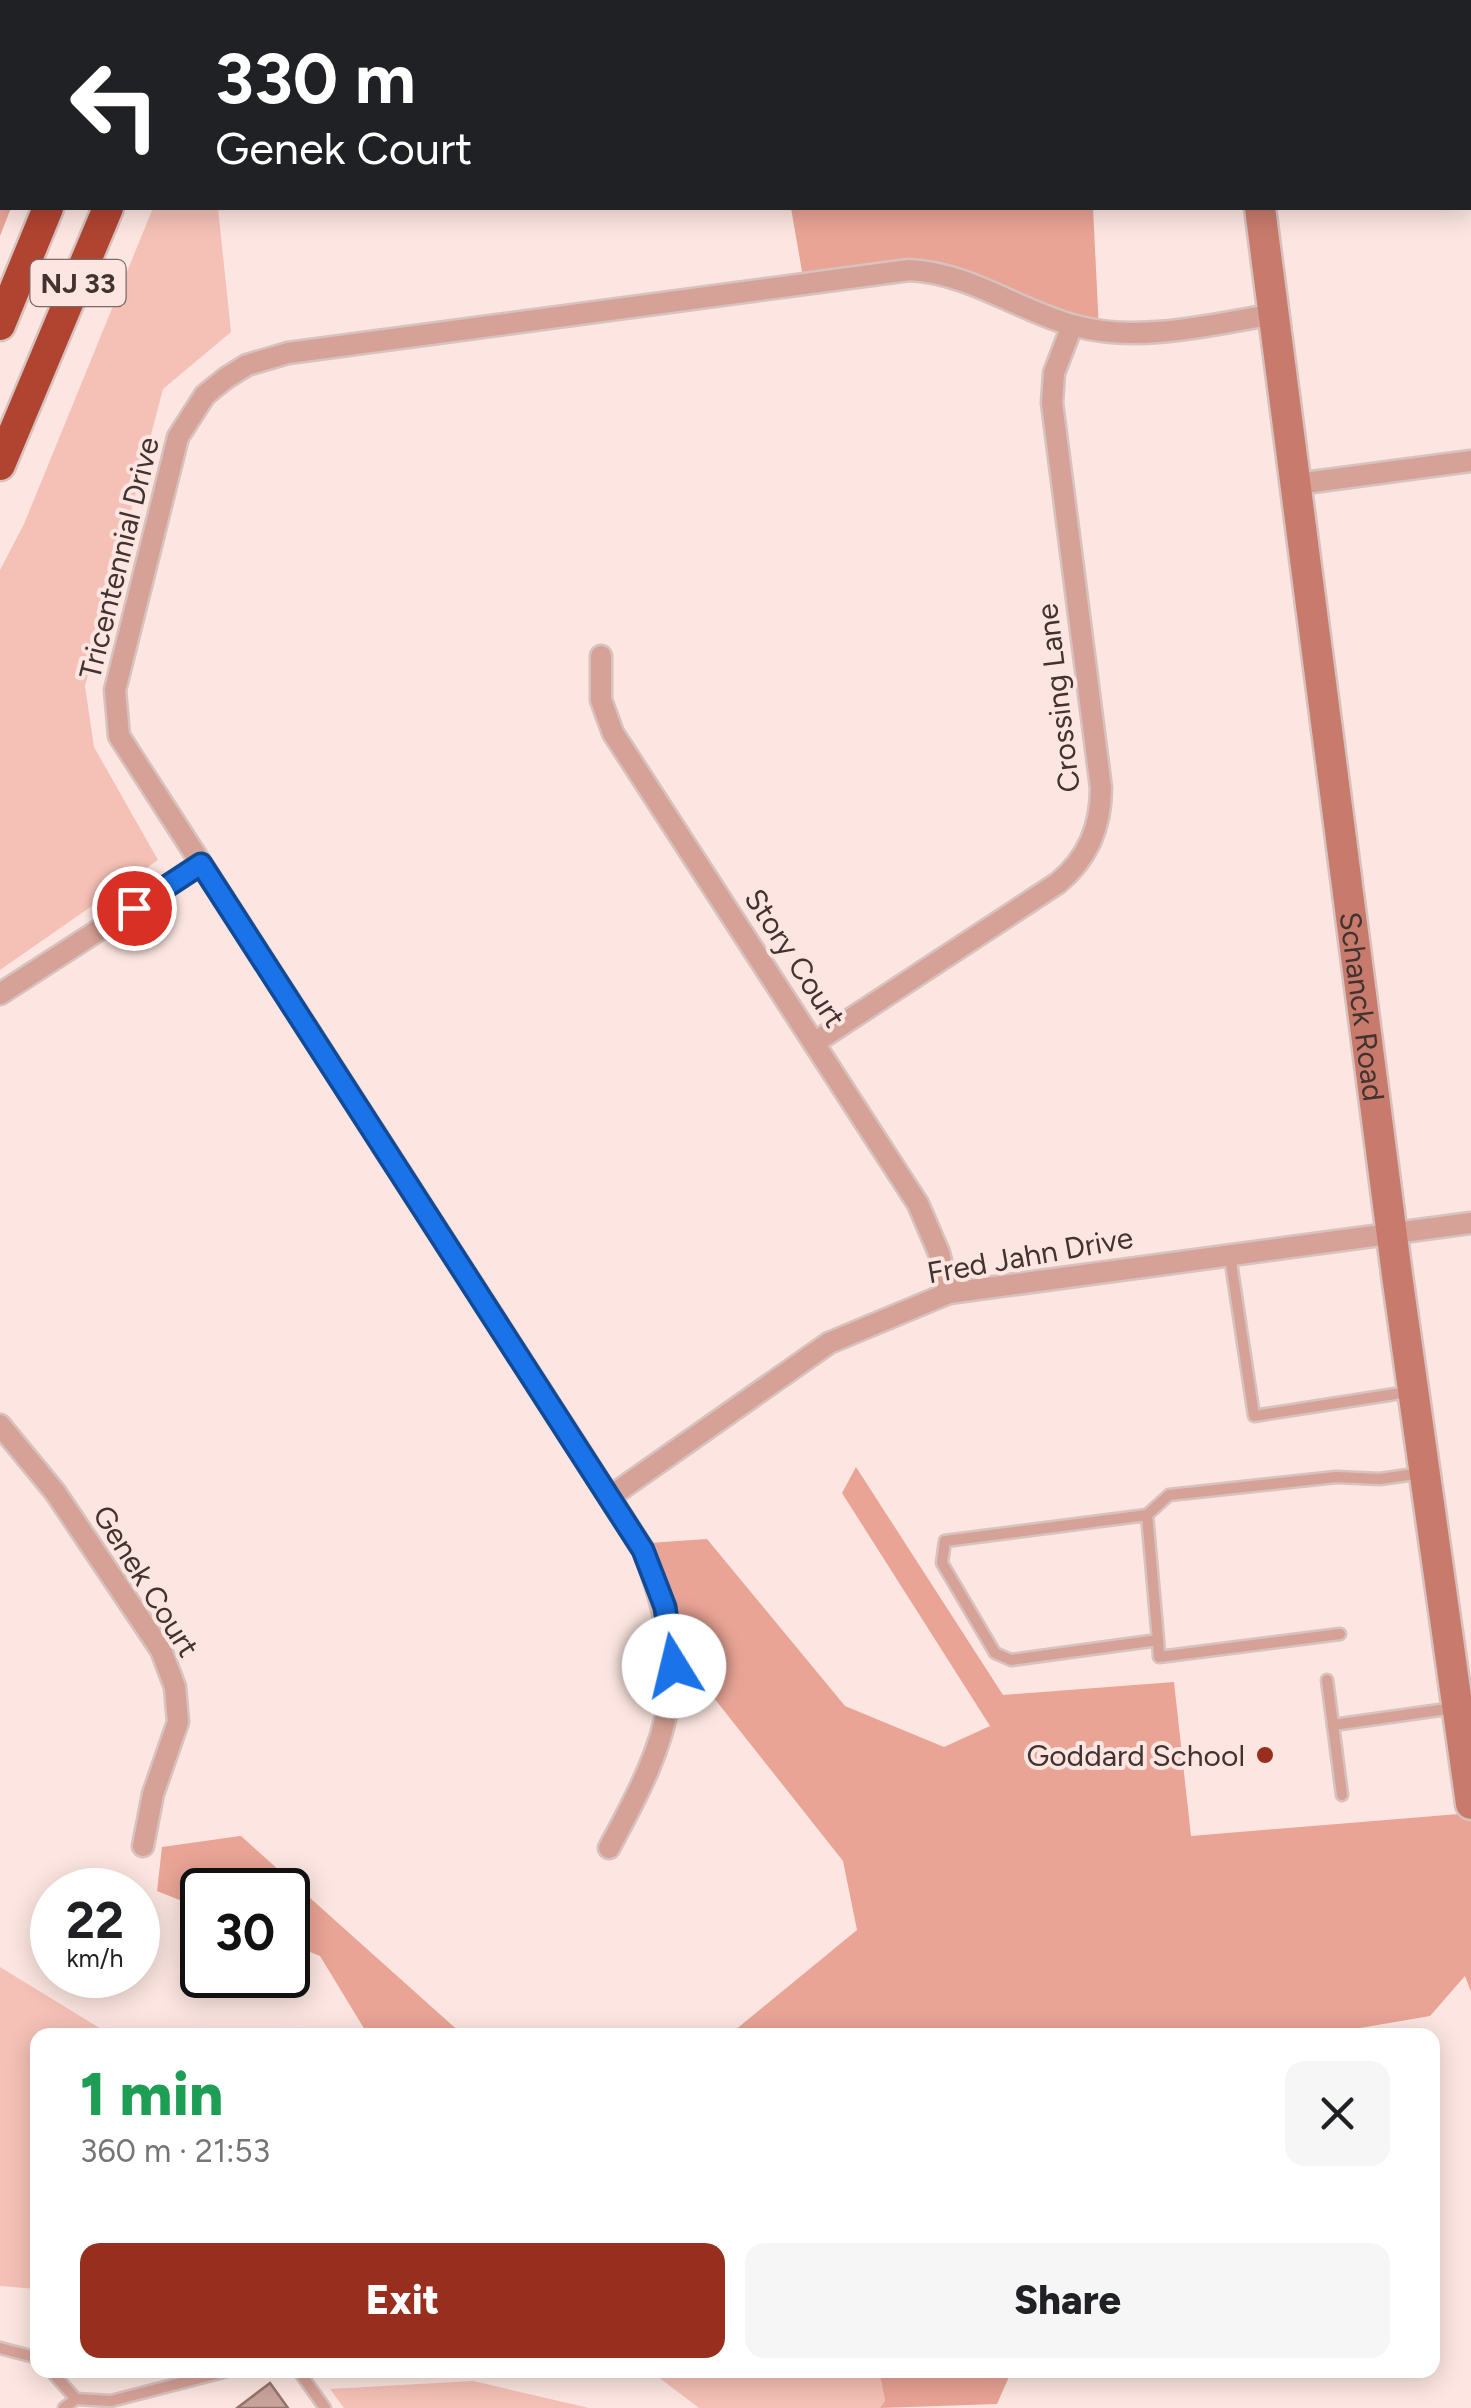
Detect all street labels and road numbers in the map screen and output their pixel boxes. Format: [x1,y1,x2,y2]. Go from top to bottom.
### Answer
road number: NJ 33 [30,260,126,306]
street label: Tricentennial Drive [71,433,167,683]
street label: Crossing Lane [1028,602,1088,794]
street label: Story Court [737,882,853,1034]
street label: Schanck Road [1332,909,1393,1103]
street label: Fred Jahn Drive [924,1219,1136,1291]
street label: Genek Court [85,1498,207,1664]

